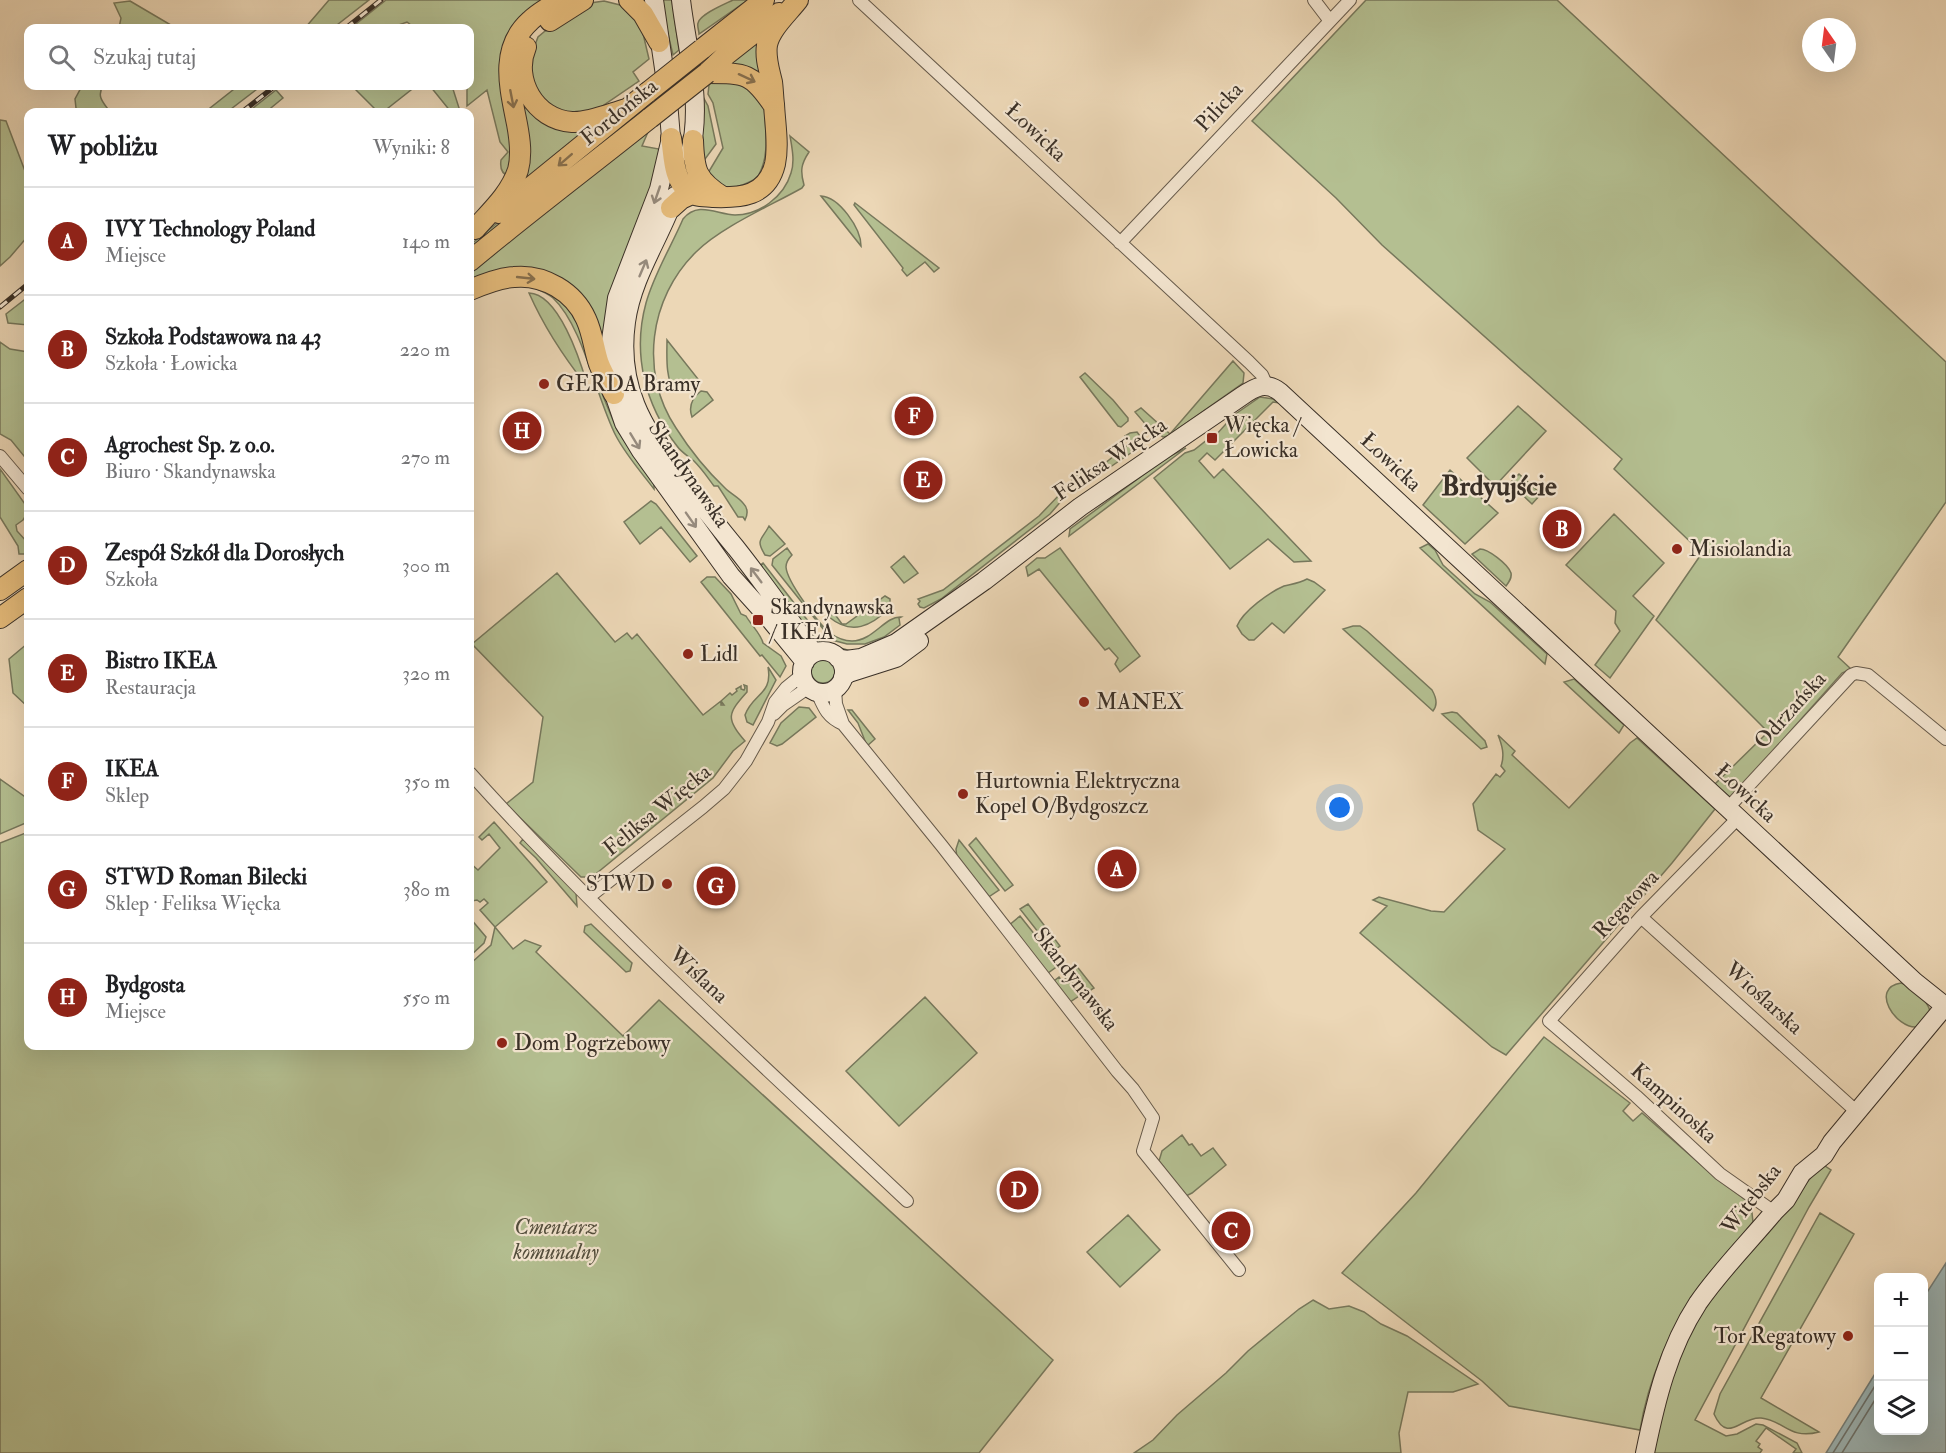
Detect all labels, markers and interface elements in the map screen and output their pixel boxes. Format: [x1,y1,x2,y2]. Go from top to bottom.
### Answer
north arrow [1802,18,1856,72]
search box [24,24,474,90]
icon: search [45,41,78,74]
text: Szukaj tutaj [93,43,196,71]
street label: Fordońska [575,72,664,152]
one-way arrow [737,72,755,84]
street label: Pilicka [1189,75,1250,138]
one-way arrow [507,89,518,108]
street label: Łowicka [999,97,1073,168]
text: W pobliżu [48,131,158,163]
text: Wyniki: 8 [373,135,450,160]
one-way arrow [558,153,573,167]
one-way arrow [650,185,661,204]
text: IVY Technology Poland [105,215,315,243]
text: A [61,229,74,254]
text: 140 m [402,229,450,254]
text: Miejsce [105,243,166,268]
one-way arrow [638,259,649,278]
one-way arrow [516,273,535,284]
text: Szkoła Podstawowa na 43 [105,323,321,351]
text: B [61,337,74,362]
text: 220 m [400,337,450,362]
text: Szkoła · Łowicka [105,351,238,376]
place label: GERDA Bramy [556,370,701,398]
marker: GERDA Bramy [537,377,551,391]
pin: F [894,394,934,438]
pin: H [502,408,542,454]
street label: Feliksa Więcka [1048,410,1173,507]
place label: Więcka / Łowicka [1223,411,1302,464]
street label: Skandynawska [642,415,737,534]
street label: Łowicka [1354,427,1428,498]
text: Agrochest Sp. z o.o. [105,431,275,459]
marker: Więcka / Łowicka [1205,431,1219,445]
one-way arrow [629,432,641,449]
text: C [60,445,75,470]
text: 270 m [401,445,450,470]
pin: E [904,458,942,502]
text: Biuro · Skandynawska [105,459,276,484]
district label: Brdyujście [1441,469,1557,504]
pin: B [1542,506,1582,552]
one-way arrow [685,511,697,527]
place label: Misiolandia [1689,535,1793,563]
text: Zespół Szkół dla Dorosłych [105,539,344,567]
marker: Misiolandia [1670,542,1684,556]
text: D [59,553,76,578]
text: 300 m [402,553,450,578]
text: Szkoła [105,567,158,592]
one-way arrow [750,567,762,583]
place label: Skandynawska / IKEA [768,593,895,646]
marker: Skandynawska / IKEA [751,613,765,627]
place label: Lidl [700,640,739,668]
text: Bistro IKEA [105,647,217,675]
marker: Lidl [681,647,695,661]
text: E [60,661,75,686]
text: 320 m [402,661,450,686]
street label: Odrzańska [1748,665,1833,755]
text: Restauracja [105,675,196,700]
place label: MANEX [1096,688,1184,716]
marker: MANEX [1077,695,1091,709]
text: IKEA [105,755,159,783]
street label: Feliksa Więcka [597,757,717,862]
street label: Łowicka [1709,758,1783,829]
place label: Hurtownia Elektryczna Kopel O/Bydgoszcz [975,767,1181,821]
text: F [61,769,74,794]
text: 350 m [404,769,450,794]
text: Sklep [105,783,149,808]
marker: Hurtownia Elektryczna Kopel O/Bydgoszcz [956,787,970,801]
your location [1325,793,1354,822]
pin: A [1098,846,1136,892]
text: STWD Roman Bilecki [105,863,307,891]
street label: Regatowa [1587,863,1666,945]
pin: G [696,864,736,908]
place label: STWD [586,870,655,898]
text: G [59,877,76,902]
text: 380 m [403,877,450,902]
marker: STWD [660,877,674,891]
text: Sklep · Feliksa Więcka [105,891,281,916]
street label: Skandynawska [1027,922,1126,1037]
street label: Wiślana [663,940,735,1010]
street label: Wioślarska [1718,955,1810,1041]
text: Bydgosta [105,971,185,999]
text: H [59,985,76,1010]
text: 550 m [403,985,450,1010]
text: Miejsce [105,999,166,1024]
place label: Dom Pogrzebowy [514,1029,671,1057]
marker: Dom Pogrzebowy [495,1036,509,1050]
street label: Kampinoska [1624,1057,1724,1151]
street label: Witebska [1714,1157,1788,1241]
pin: D [1000,1168,1038,1212]
pin: C [1212,1208,1250,1254]
park label: Cmentarz komunalny [512,1213,599,1266]
map controls [1874,1273,1928,1435]
button: + [1874,1273,1928,1327]
place label: Tor Regatowy [1714,1322,1836,1350]
button: − [1874,1327,1928,1381]
marker: Tor Regatowy [1841,1329,1855,1343]
button: layers [1874,1381,1928,1435]

